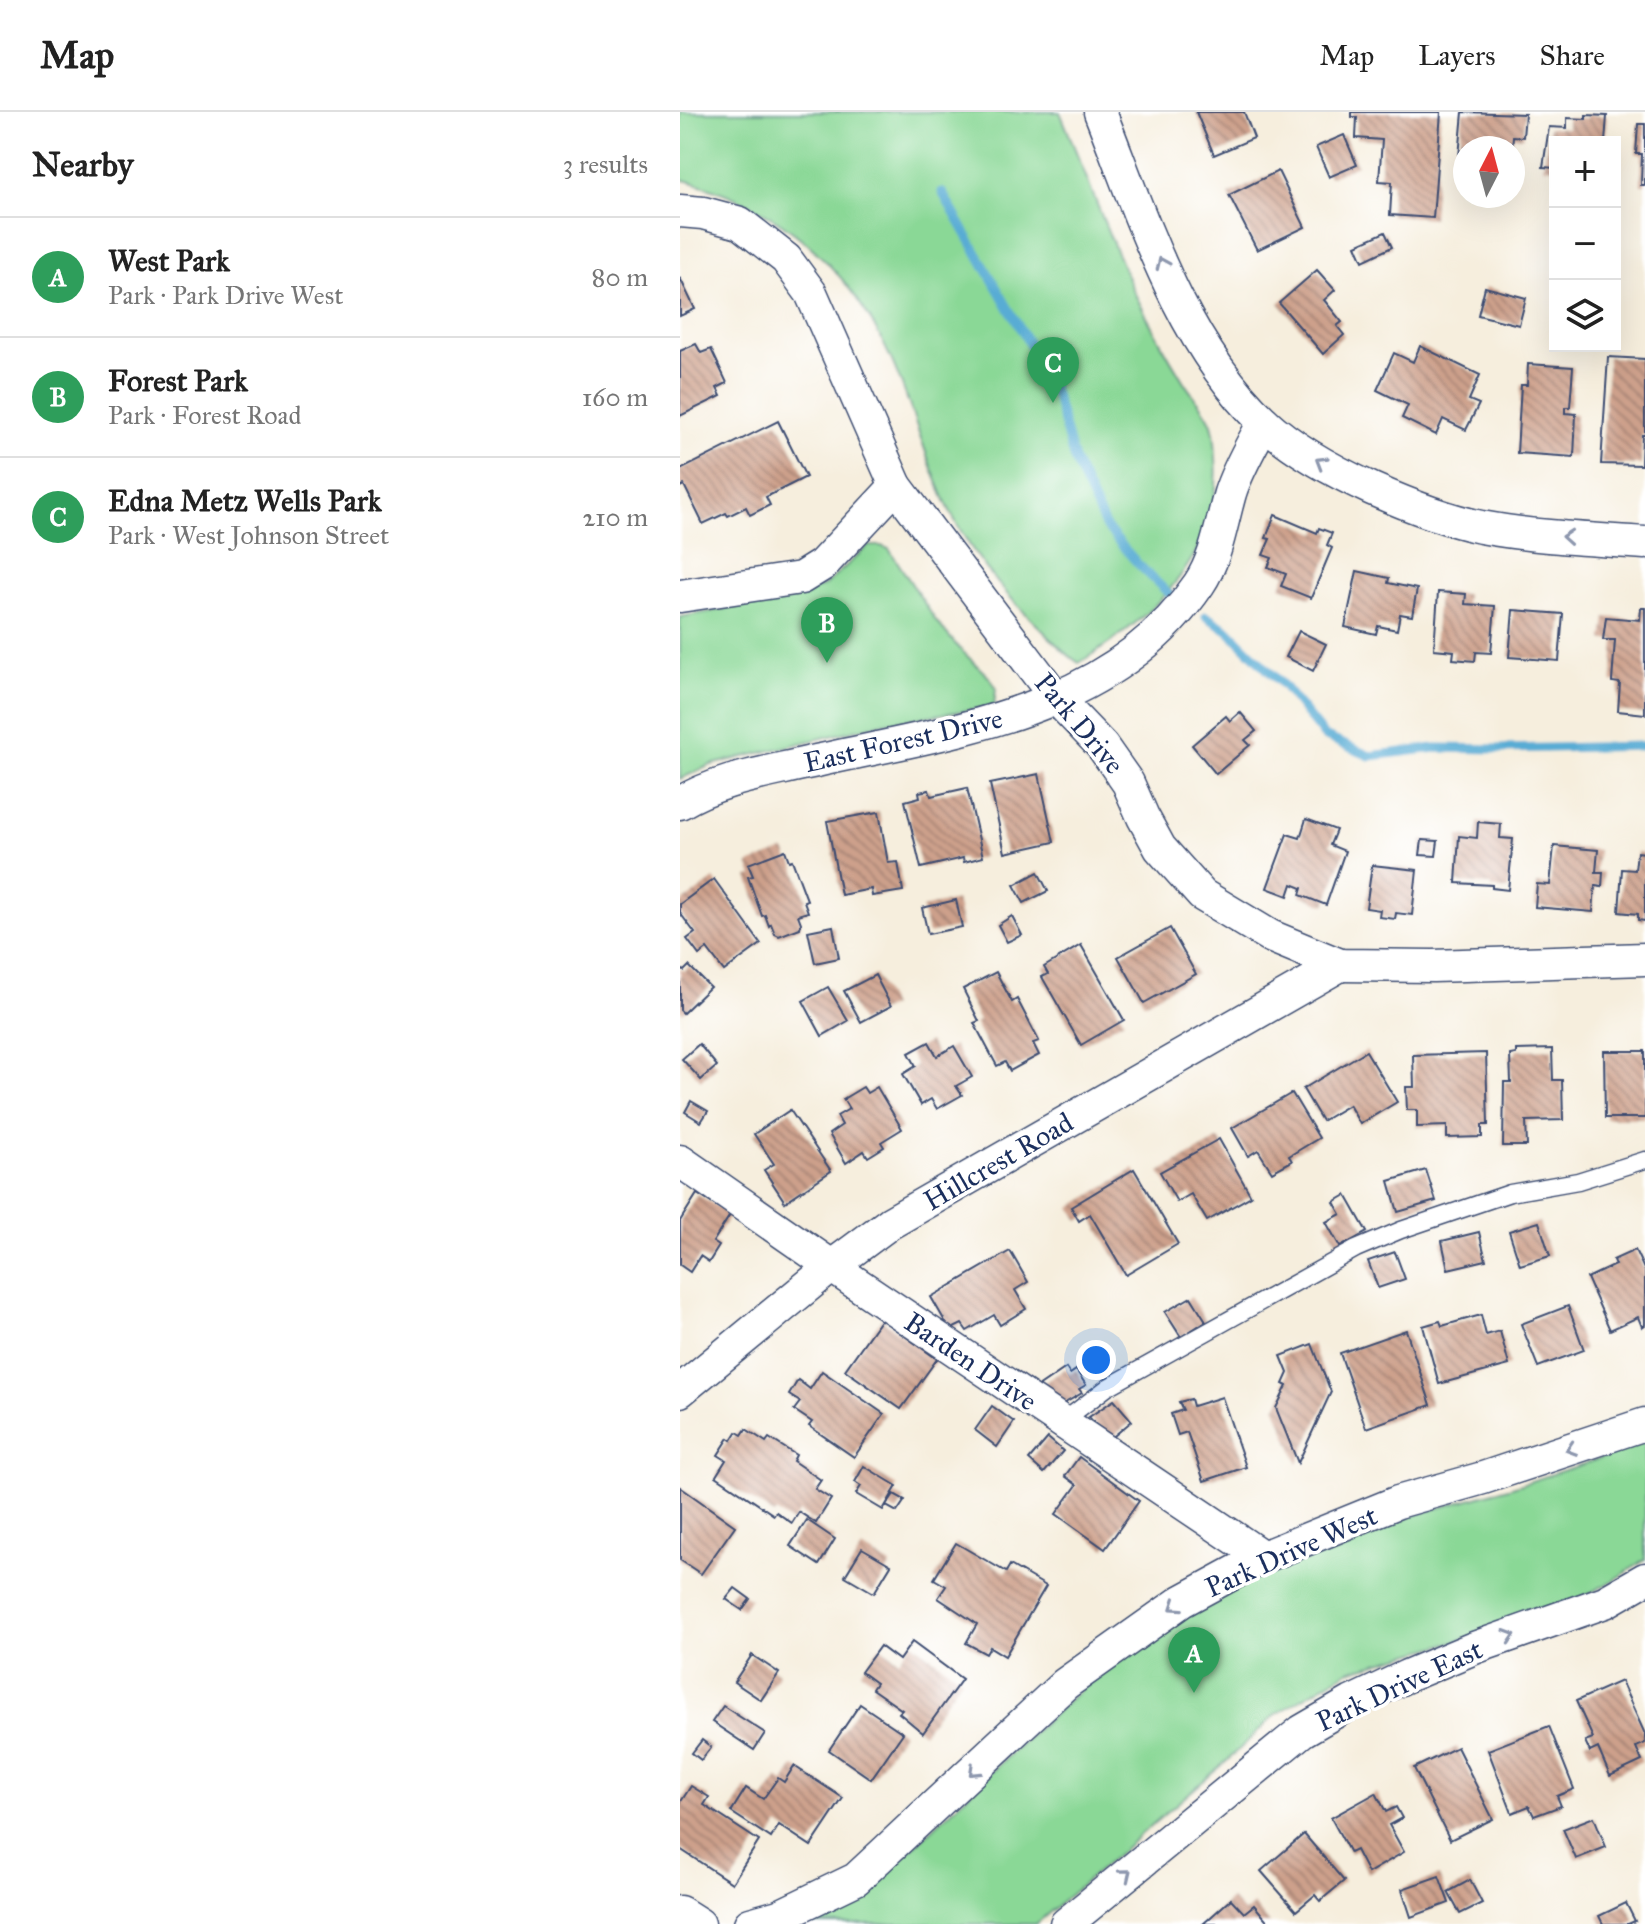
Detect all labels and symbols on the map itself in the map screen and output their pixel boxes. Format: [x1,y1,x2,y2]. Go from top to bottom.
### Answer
north arrow [1453,136,1525,208]
one-way arrow [1155,257,1171,271]
pin: C [1027,337,1079,403]
one-way arrow [1315,456,1330,472]
one-way arrow [1560,529,1573,546]
pin: B [801,597,853,663]
street label: Park Drive [1027,666,1132,781]
street label: East Forest Drive [800,701,1006,780]
street label: Hillcrest Road [917,1105,1079,1218]
street label: Barden Drive [898,1304,1044,1419]
your location [1076,1340,1116,1380]
one-way arrow [1565,1440,1578,1456]
street label: Park Drive West [1200,1498,1383,1605]
one-way arrow [1169,1597,1183,1612]
pin: A [1168,1627,1220,1693]
one-way arrow [1502,1630,1516,1646]
street label: Park Drive East [1311,1632,1488,1739]
one-way arrow [969,1761,984,1775]
one-way arrow [1117,1870,1132,1884]

